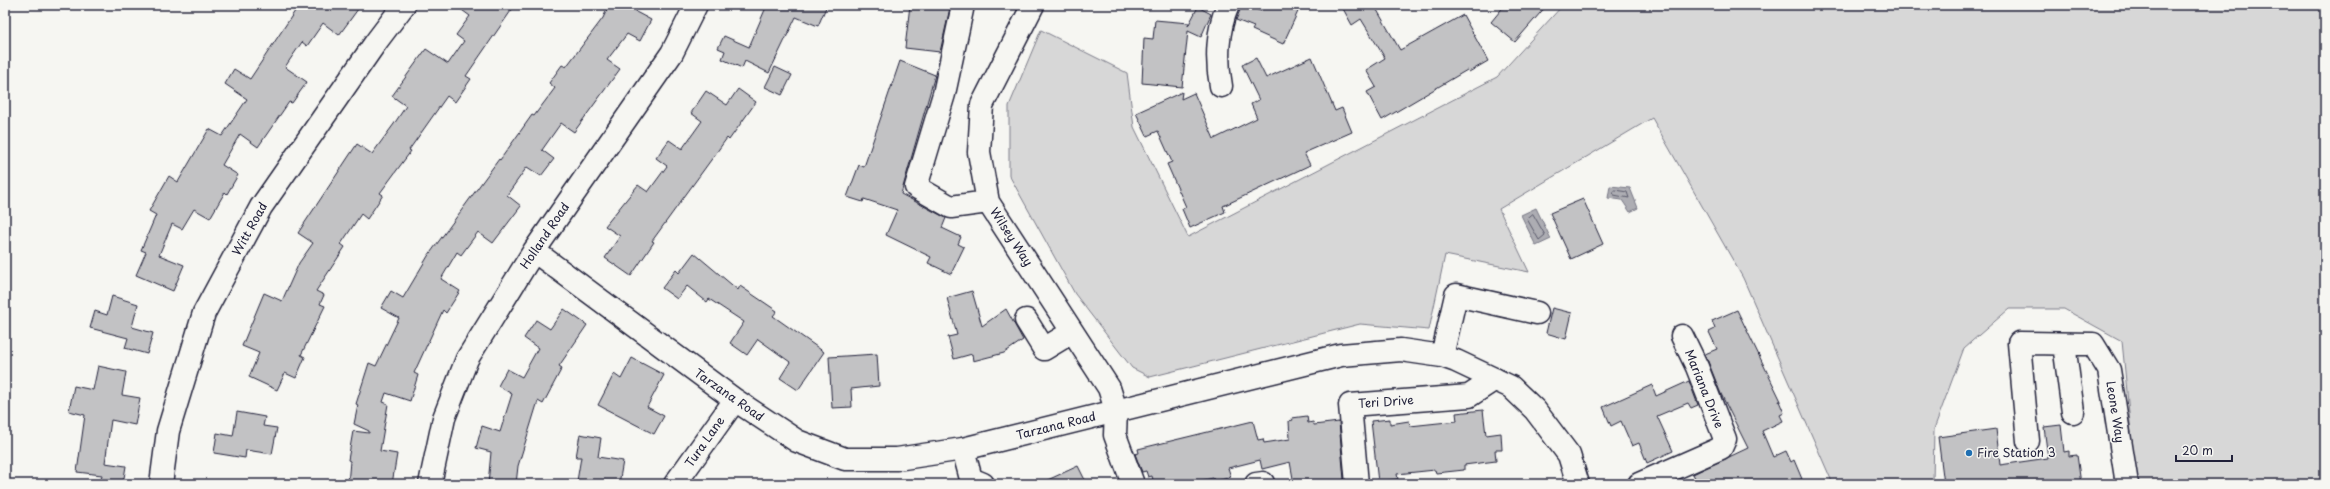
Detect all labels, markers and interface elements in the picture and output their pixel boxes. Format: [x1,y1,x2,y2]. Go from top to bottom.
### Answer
street label: Witt Road [227,199,271,258]
street label: Holland Road [515,199,573,272]
street label: Wilsey Way [986,203,1038,270]
street label: Mariana Drive [1681,347,1729,431]
street label: Tarzana Road [691,363,768,425]
street label: Leone Way [2102,380,2130,444]
street label: Teri Drive [1358,390,1415,412]
street label: Tarzana Road [1014,406,1097,444]
street label: Tura Lane [680,412,728,471]
scale bar [2176,437,2232,463]
text: 20 m [2182,441,2213,459]
place label: Fire Station 3 [1977,443,2056,461]
marker: Fire Station 3 [1964,448,1974,458]

